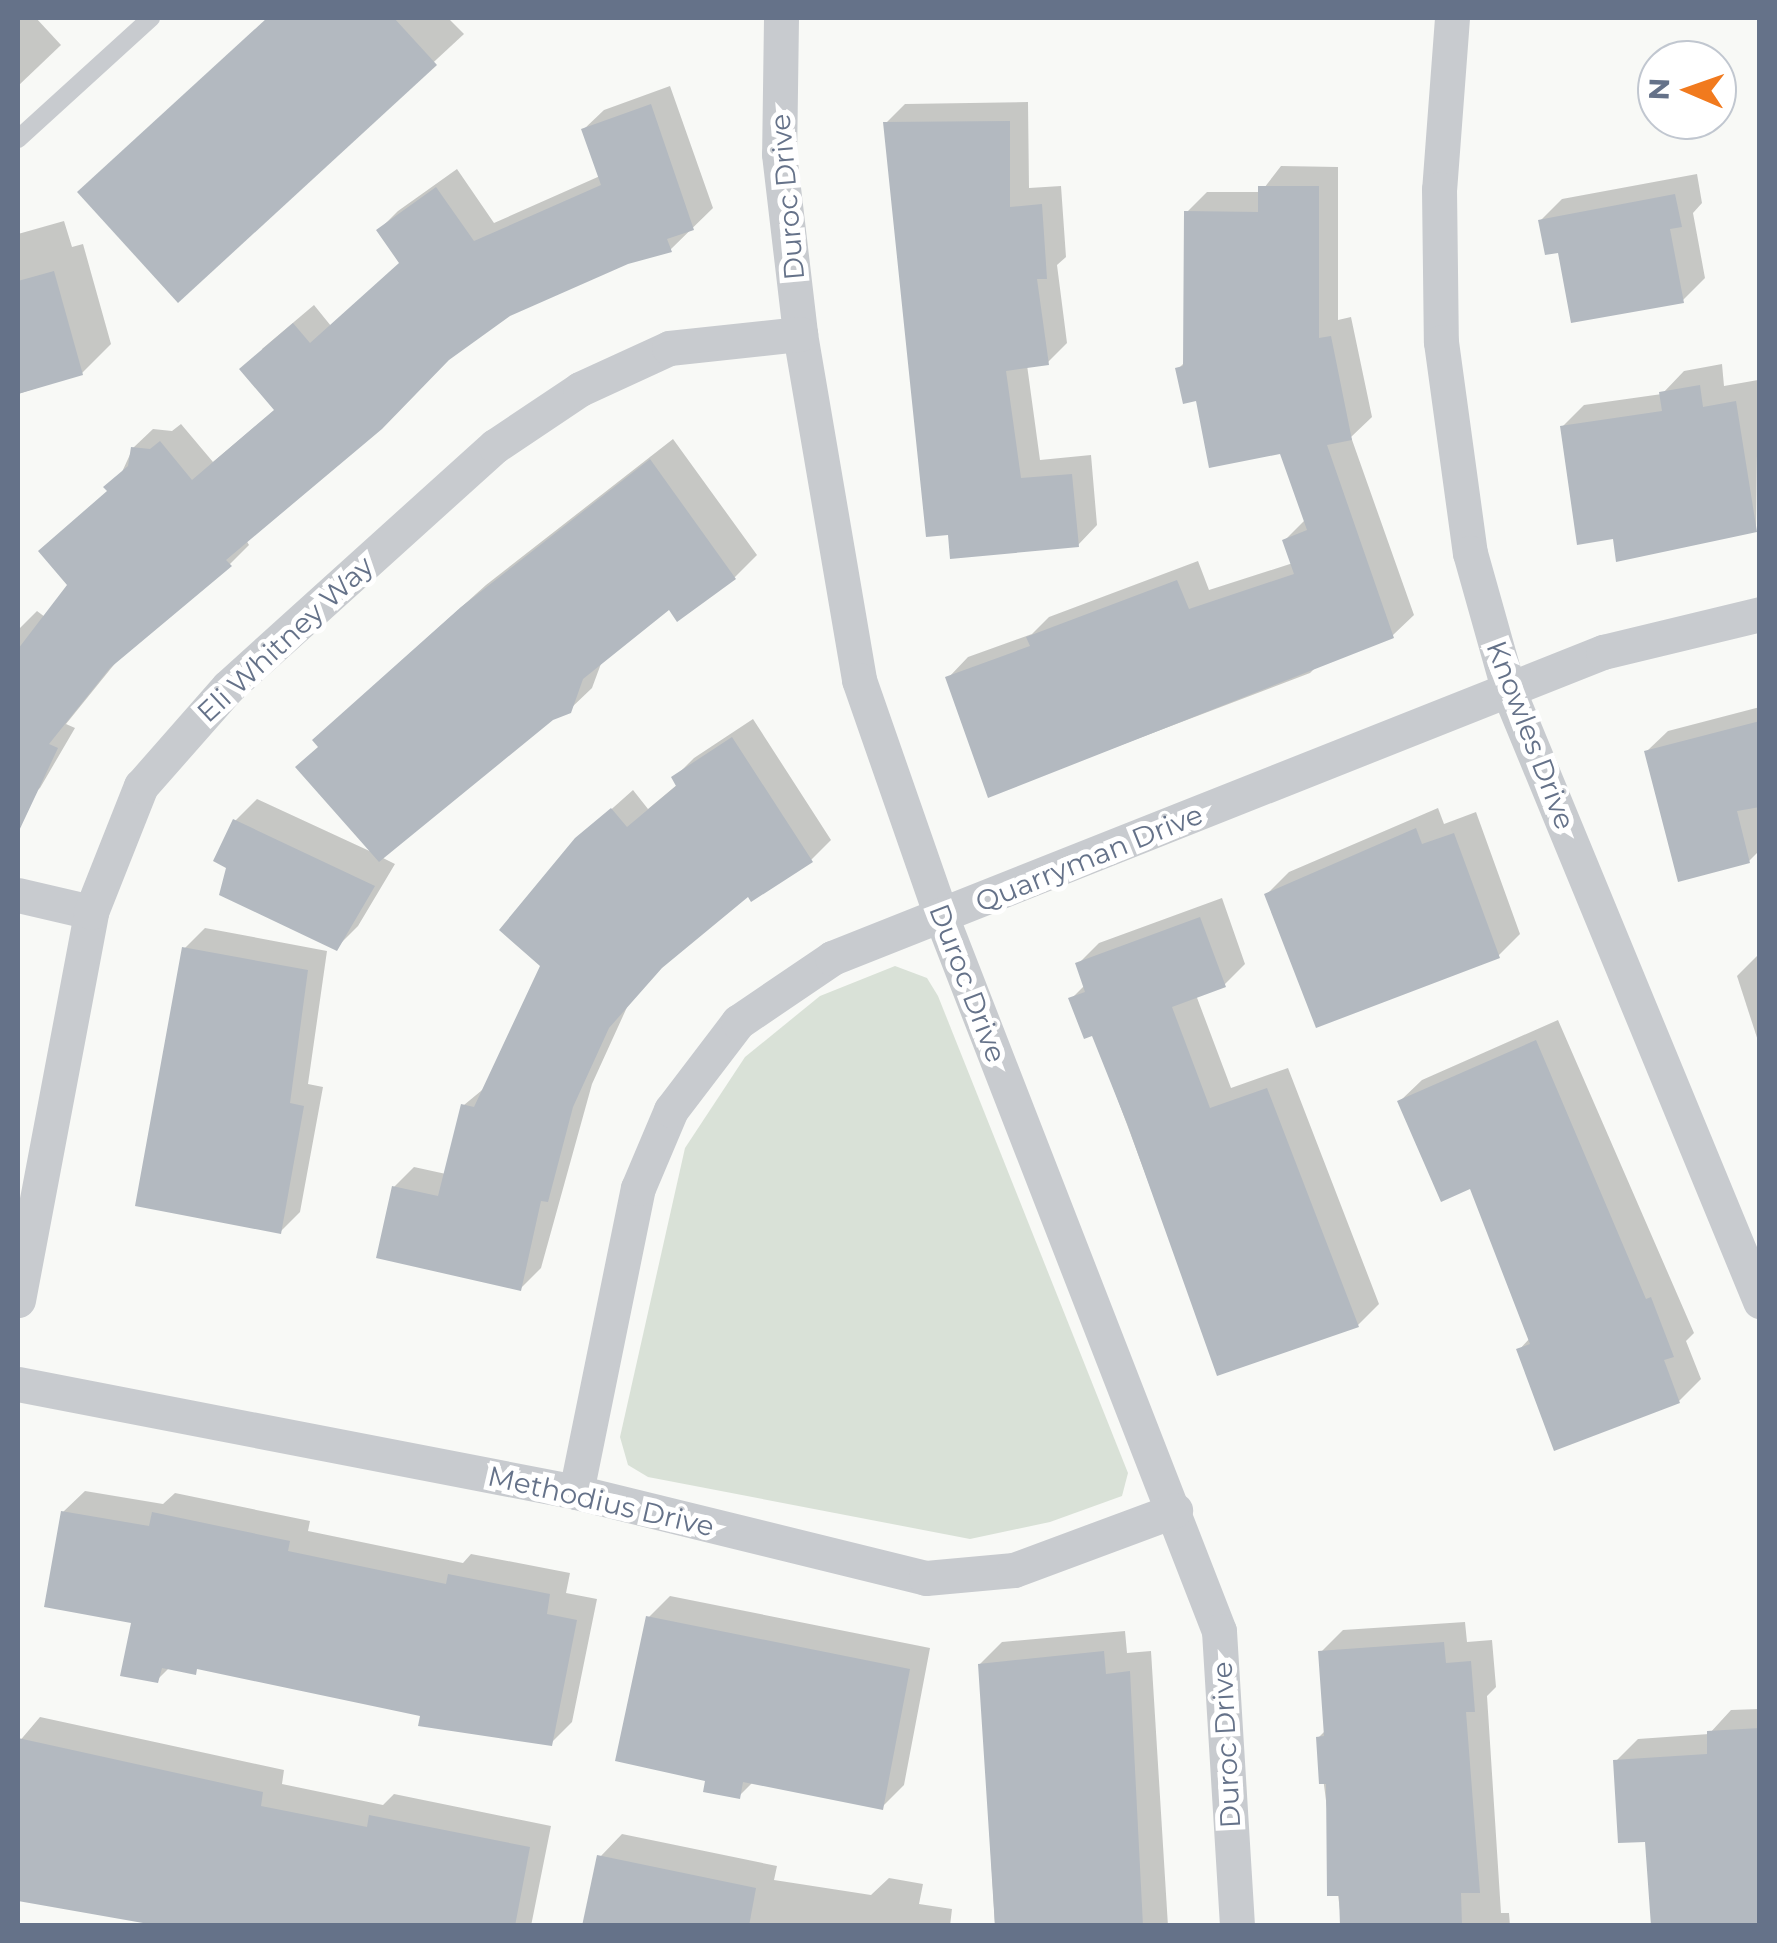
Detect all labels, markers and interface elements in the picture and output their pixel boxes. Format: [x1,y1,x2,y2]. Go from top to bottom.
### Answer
north arrow [1637,40,1737,140]
text: N [1642,77,1676,101]
street label: Duroc Drive [763,112,811,282]
street label: Eli Whitney Way [190,549,380,729]
street label: Knowles Drive [1480,636,1582,834]
street label: Quarryman Drive [971,797,1207,919]
street label: Duroc Drive [922,899,1014,1067]
street label: Methodius Drive [485,1459,717,1543]
street label: Duroc Drive [1205,1661,1247,1829]

